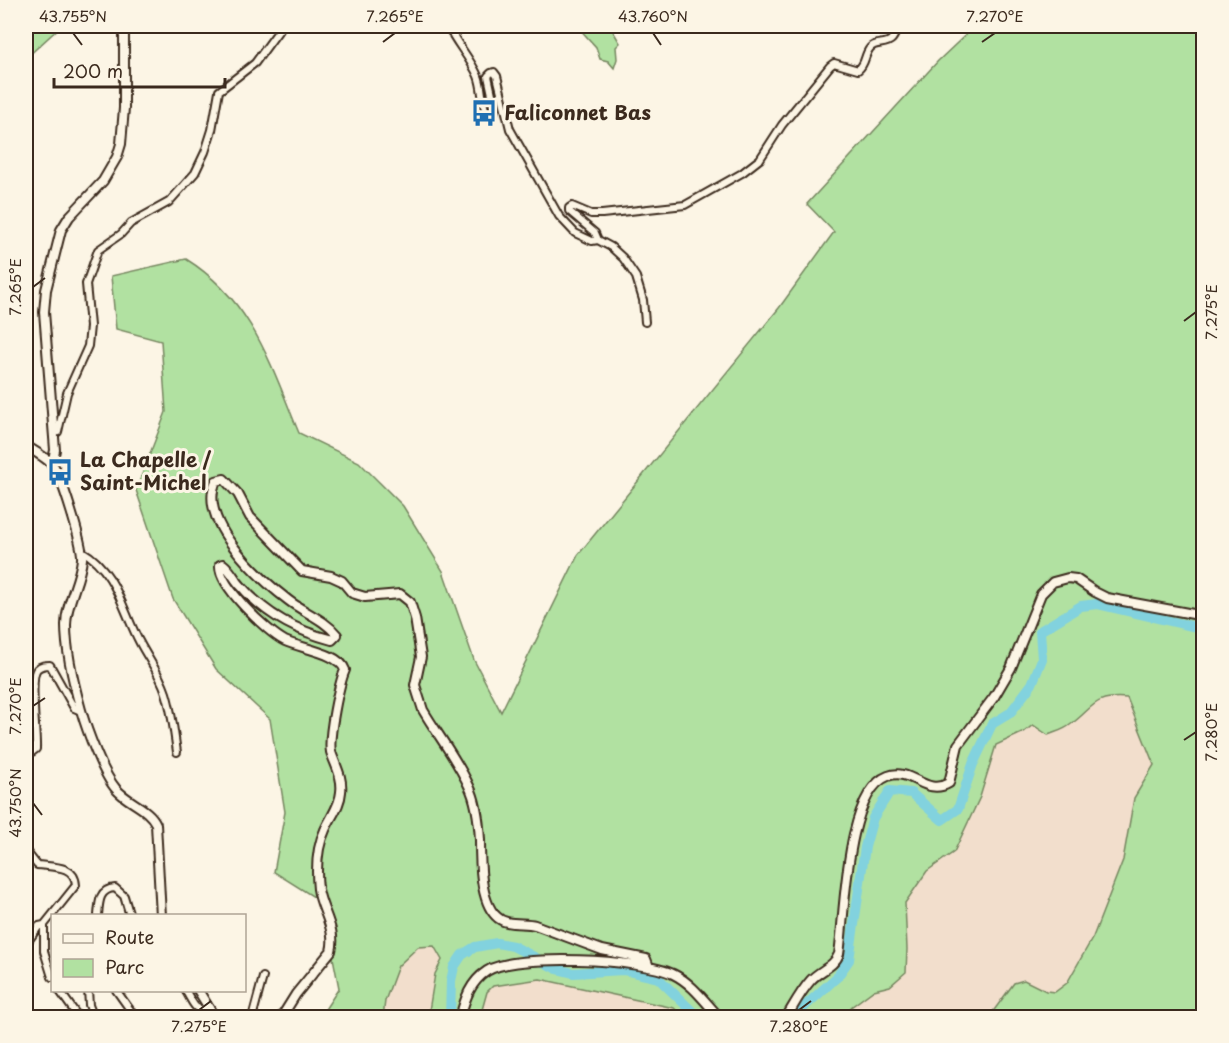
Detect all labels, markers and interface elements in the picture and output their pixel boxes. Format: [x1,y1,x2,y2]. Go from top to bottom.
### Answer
text: 43.755°N [39,4,107,27]
text: 7.265°E [366,4,424,27]
text: 43.760°N [618,4,688,27]
text: 7.270°E [966,4,1024,27]
scale bar [54,51,225,89]
text: 200 m [63,57,123,84]
place label: Faliconnet Bas [504,97,651,127]
bus stop icon: Faliconnet Bas [469,98,499,128]
text: 7.265°E [3,258,26,316]
text: 7.275°E [1199,284,1222,340]
place label: La Chapelle / Saint-Michel [80,444,212,497]
bus stop icon: La Chapelle / Saint-Michel [45,457,75,487]
text: 7.270°E [3,677,26,735]
text: 7.280°E [1199,703,1222,761]
text: 43.750°N [3,768,26,838]
legend [51,914,246,992]
text: Route [105,923,155,950]
text: Parc [105,953,144,980]
text: 7.275°E [171,1014,227,1037]
text: 7.280°E [770,1014,828,1037]

